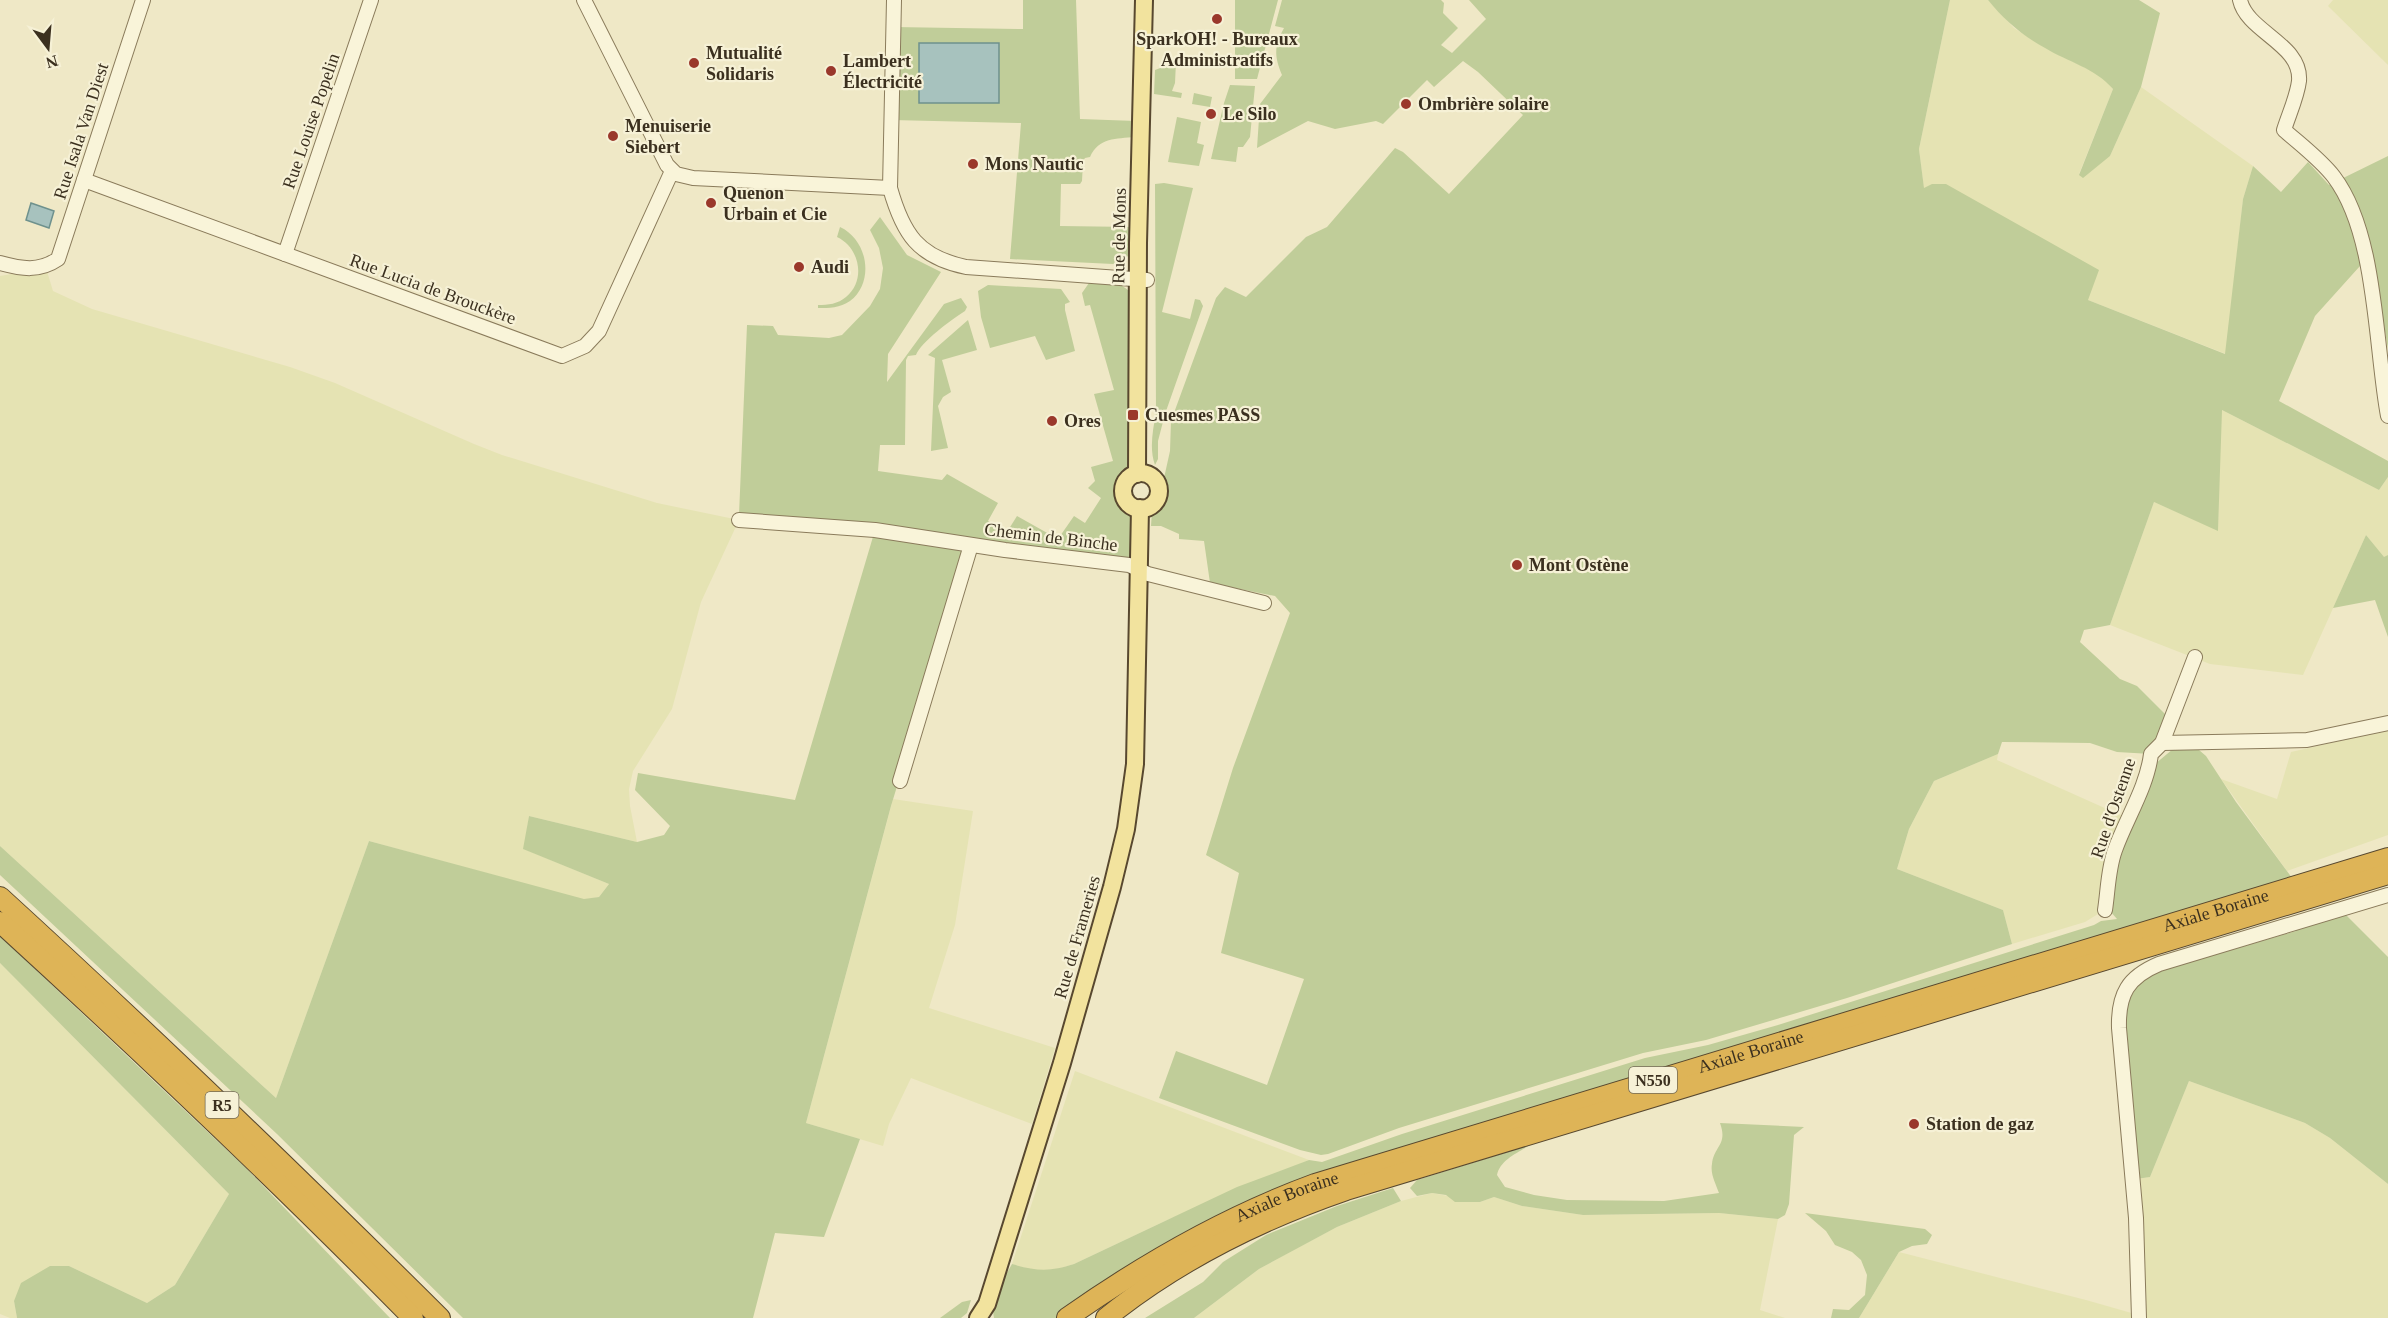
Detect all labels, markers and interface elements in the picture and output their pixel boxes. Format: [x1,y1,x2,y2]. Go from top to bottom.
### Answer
marker: SparkOH! - Bureaux Administratifs [1210,12,1224,26]
north arrow [18,18,78,78]
place label: SparkOH! - Bureaux Administratifs [1136,29,1298,70]
place label: Mutualité Solidaris [706,43,782,84]
street label: Rue Louise Popelin [278,51,344,191]
place label: Lambert Électricité [843,51,922,92]
text: N [44,52,60,72]
marker: Mutualité Solidaris [687,56,701,70]
street label: Rue Isala Van Diest [50,60,112,202]
marker: Lambert Électricité [824,64,838,78]
place label: Ombrière solaire [1418,94,1549,114]
marker: Ombrière solaire [1399,97,1413,111]
place label: Le Silo [1223,104,1277,124]
marker: Le Silo [1204,107,1218,121]
place label: Menuiserie Siebert [625,116,711,157]
marker: Menuiserie Siebert [606,129,620,143]
place label: Mons Nautic [985,154,1084,174]
marker: Mons Nautic [966,157,980,171]
place label: Quenon Urbain et Cie [723,183,827,224]
street label: Rue de Mons [1108,188,1130,284]
marker: Quenon Urbain et Cie [704,196,718,210]
street label: Rue Lucia de Brouckère [347,250,519,328]
place label: Audi [811,257,849,277]
marker: Audi [792,260,806,274]
place label: Cuesmes PASS [1145,405,1260,425]
marker: Cuesmes PASS [1126,408,1140,422]
place label: Ores [1064,411,1101,431]
marker: Ores [1045,414,1059,428]
street label: Chemin de Binche [983,519,1119,555]
place label: Mont Ostène [1529,555,1628,575]
marker: Mont Ostène [1510,558,1524,572]
street label: Rue d'Ostenne [2086,755,2140,861]
street label: Rue de Frameries [1050,873,1104,1001]
street label: Axiale Boraine [2160,885,2271,936]
street label: Axiale Boraine [1695,1026,1806,1077]
road number: N550 [1629,1067,1677,1093]
road number: R5 [206,1092,238,1118]
place label: Station de gaz [1926,1114,2034,1134]
marker: Station de gaz [1907,1117,1921,1131]
street label: Axiale Boraine [1232,1167,1341,1226]

